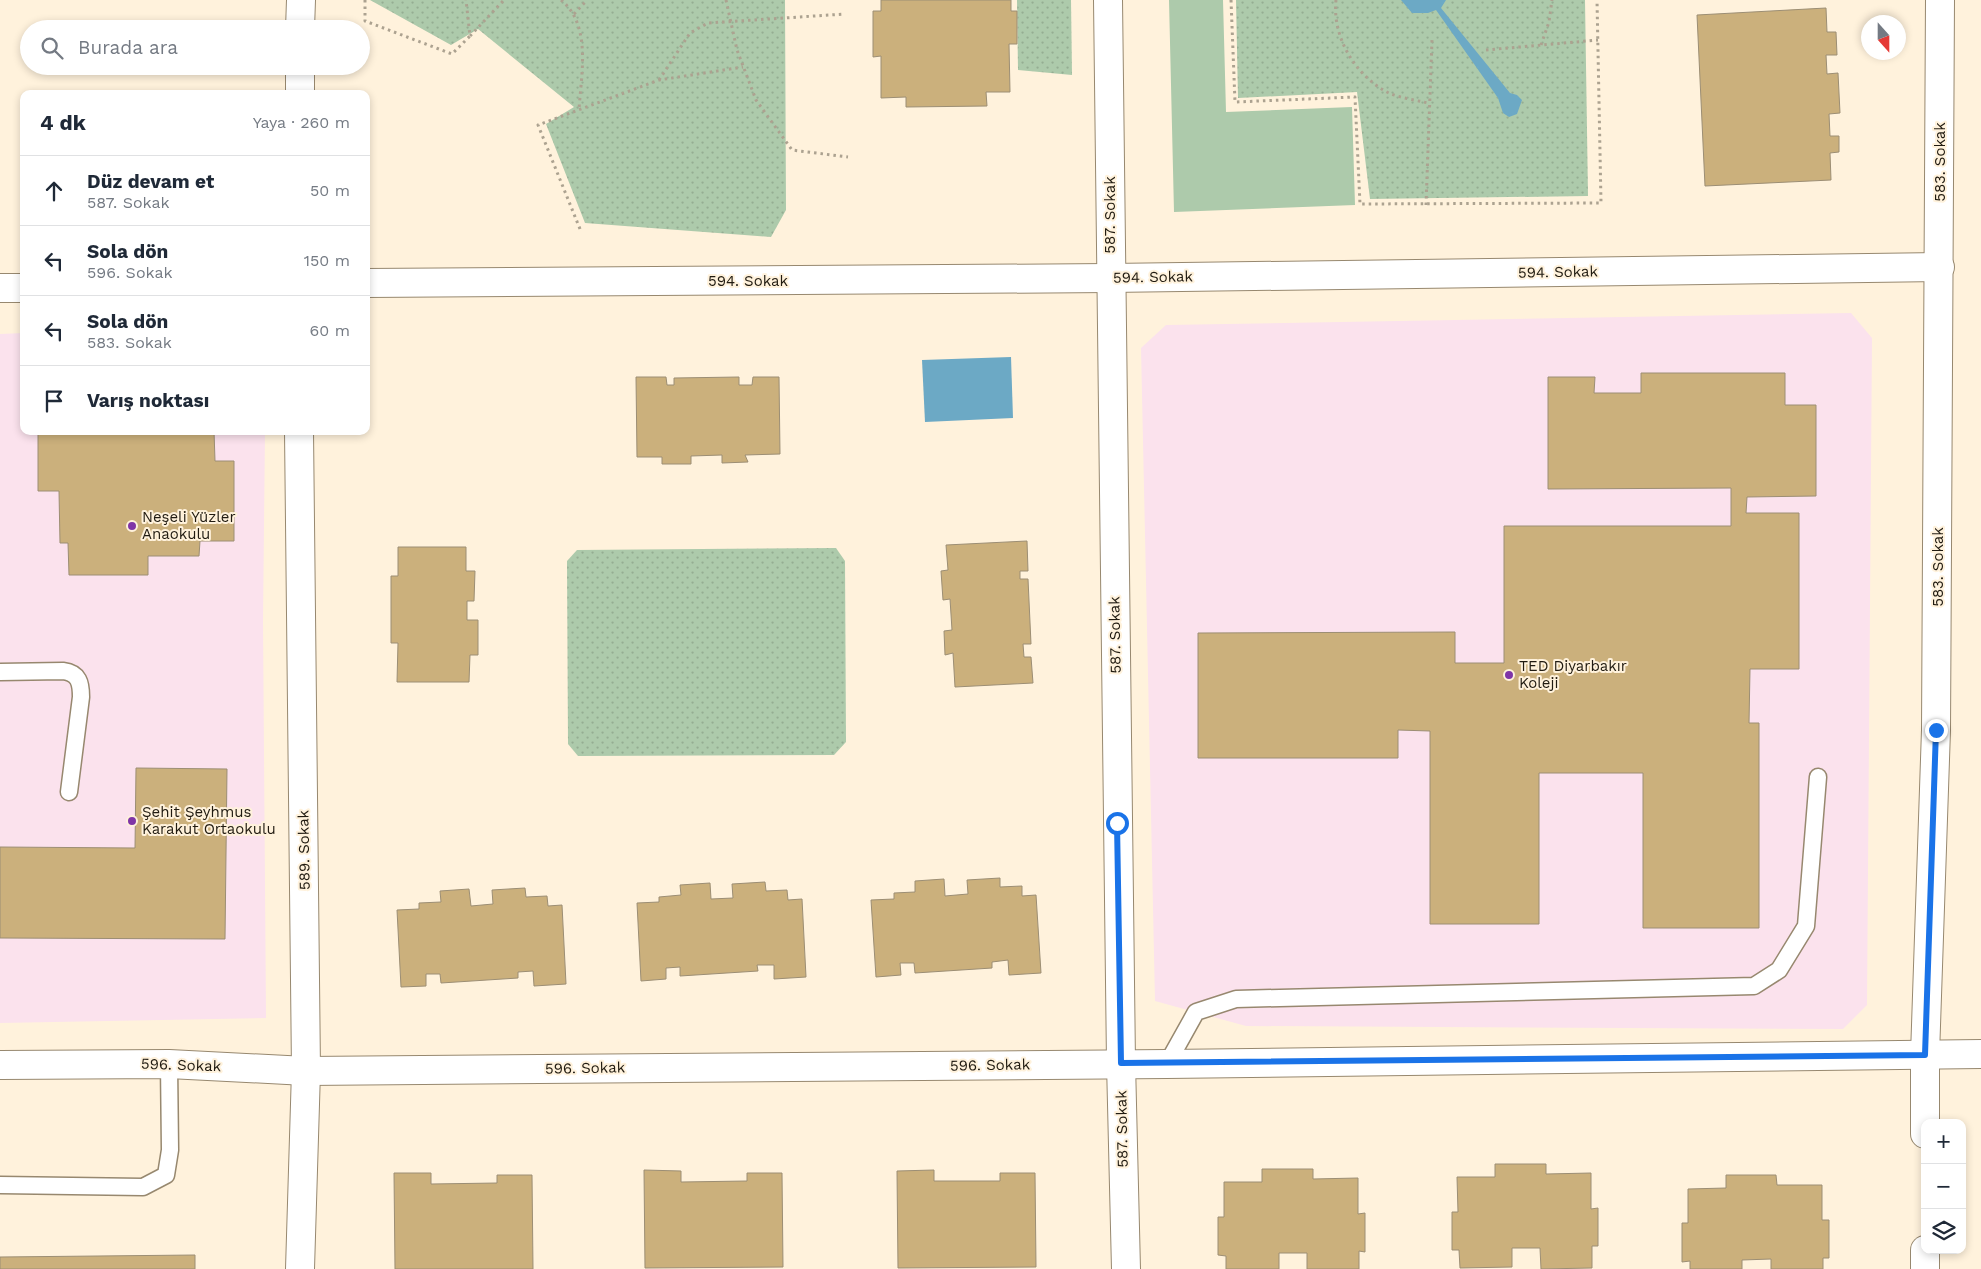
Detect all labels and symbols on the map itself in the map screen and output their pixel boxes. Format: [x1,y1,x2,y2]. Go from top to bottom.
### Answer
north arrow [1861,15,1906,60]
street label: 583. Sokak [1931,122,1949,202]
street label: 587. Sokak [1101,176,1119,254]
street label: 594. Sokak [1518,262,1599,282]
street label: 594. Sokak [1113,267,1194,287]
street label: 594. Sokak [708,272,789,290]
place label: Neşeli Yüzler Anaokulu [142,508,236,543]
marker: Neşeli Yüzler Anaokulu [126,520,138,532]
street label: 583. Sokak [1929,527,1947,607]
street label: 587. Sokak [1105,596,1125,674]
place label: TED Diyarbakır Koleji [1519,657,1627,692]
marker: TED Diyarbakır Koleji [1503,669,1515,681]
route end [1925,719,1948,742]
place label: Şehit Şeyhmus Karakut Ortaokulu [142,803,276,838]
street label: 589. Sokak [294,809,314,890]
route start [1106,812,1129,835]
marker: Şehit Şeyhmus Karakut Ortaokulu [126,815,138,827]
street label: 596. Sokak [141,1055,222,1075]
street label: 596. Sokak [950,1055,1031,1075]
street label: 596. Sokak [545,1058,626,1078]
street label: 587. Sokak [1112,1090,1132,1168]

